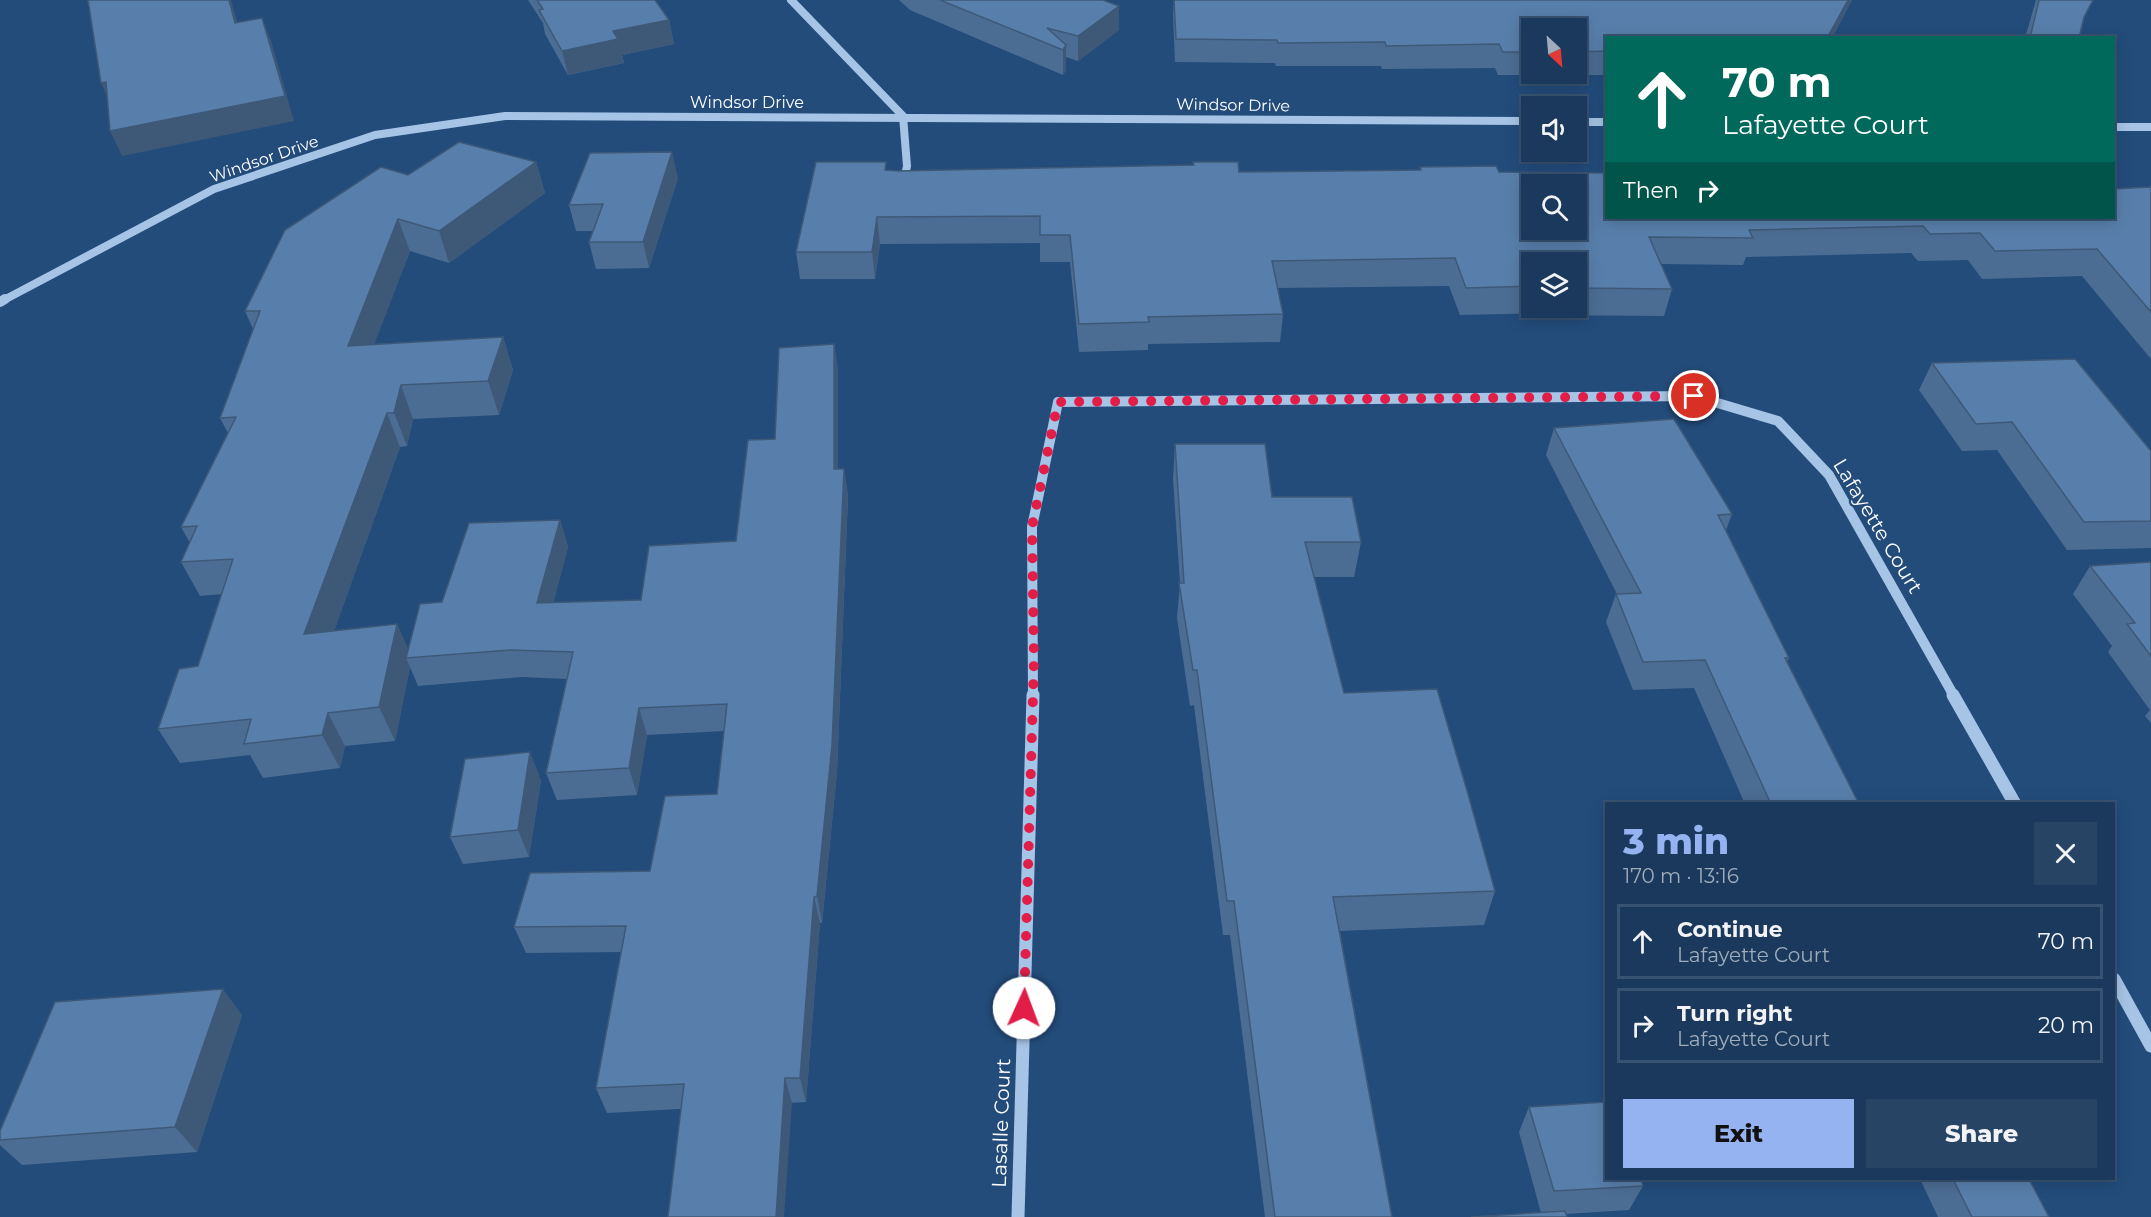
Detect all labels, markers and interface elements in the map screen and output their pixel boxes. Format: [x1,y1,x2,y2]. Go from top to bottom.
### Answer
north arrow [1521,18,1587,84]
map controls [1521,18,1587,318]
text: 70 m [1722,56,1832,108]
icon: ahead [1623,60,1701,138]
street label: Windsor Drive [690,93,804,112]
street label: Windsor Drive [1176,95,1290,115]
button: sound [1521,96,1587,162]
text: Lafayette Court [1722,108,1929,141]
street label: Windsor Drive [207,131,321,187]
button: search [1521,174,1587,240]
icon: right [1691,174,1724,207]
text: Then [1623,177,1679,204]
button: layers [1521,252,1587,318]
pin [1668,370,1719,421]
icon: arrive [1677,379,1710,412]
street label: Lafayette Court [1828,454,1928,598]
text: 3 min [1623,819,1729,863]
button: close [2034,822,2097,885]
text: 170 m · 13:16 [1623,864,1739,888]
text: Continue [1677,916,1783,943]
icon: ahead [1626,925,1659,958]
text: 70 m [2038,928,2094,955]
text: Lafayette Court [1677,943,1830,967]
position arrow [992,976,1056,1040]
text: Turn right [1677,1000,1792,1027]
icon: right [1626,1009,1659,1042]
text: 20 m [2038,1012,2094,1039]
text: Lafayette Court [1677,1027,1830,1051]
street label: Lasalle Court [987,1058,1015,1188]
button: Exit [1623,1099,1854,1168]
button: Share [1866,1099,2097,1168]

